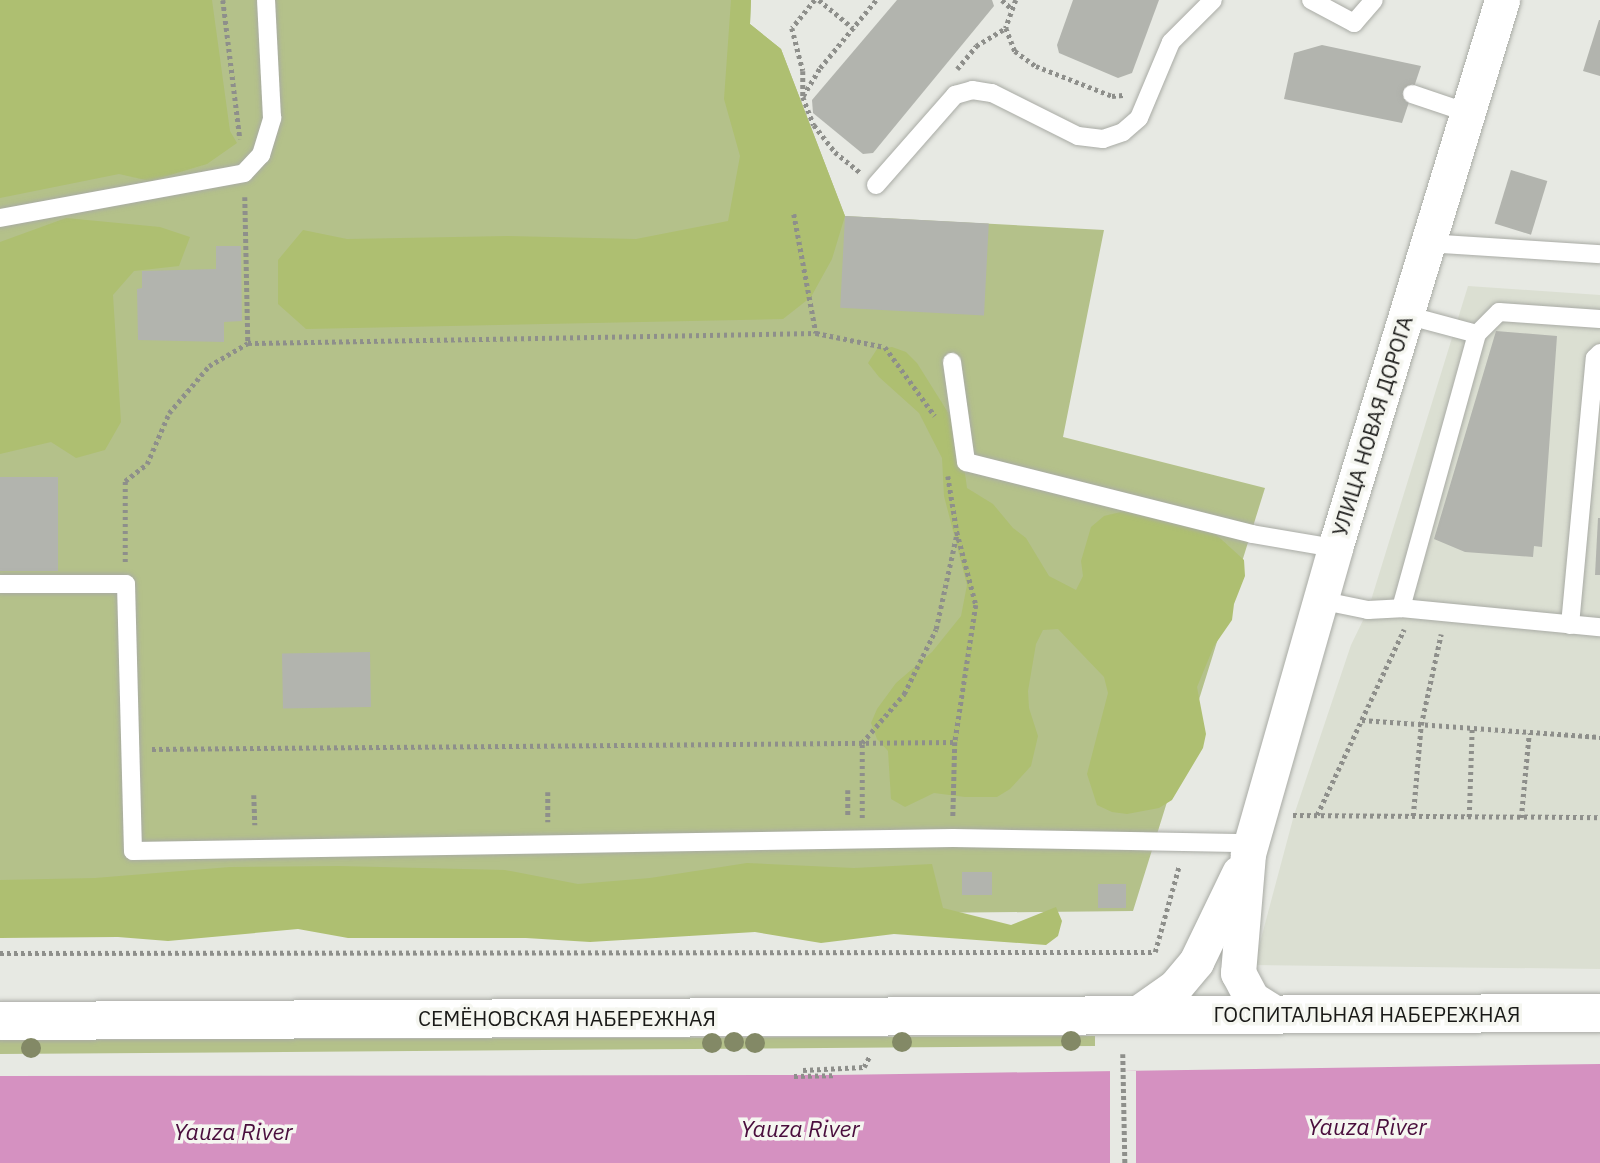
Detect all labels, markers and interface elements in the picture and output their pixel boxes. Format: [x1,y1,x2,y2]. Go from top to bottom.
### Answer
street label: УЛИЦА НОВАЯ ДОРОГА [1326,313,1418,539]
street label: ГОСПИТАЛЬНАЯ НАБЕРЕЖНАЯ [1214,1001,1520,1027]
street label: СЕМЁНОВСКАЯ НАБЕРЕЖНАЯ [418,1005,716,1031]
water label: Yauza River [1307,1112,1427,1140]
water label: Yauza River [740,1114,860,1142]
water label: Yauza River [173,1117,293,1145]

